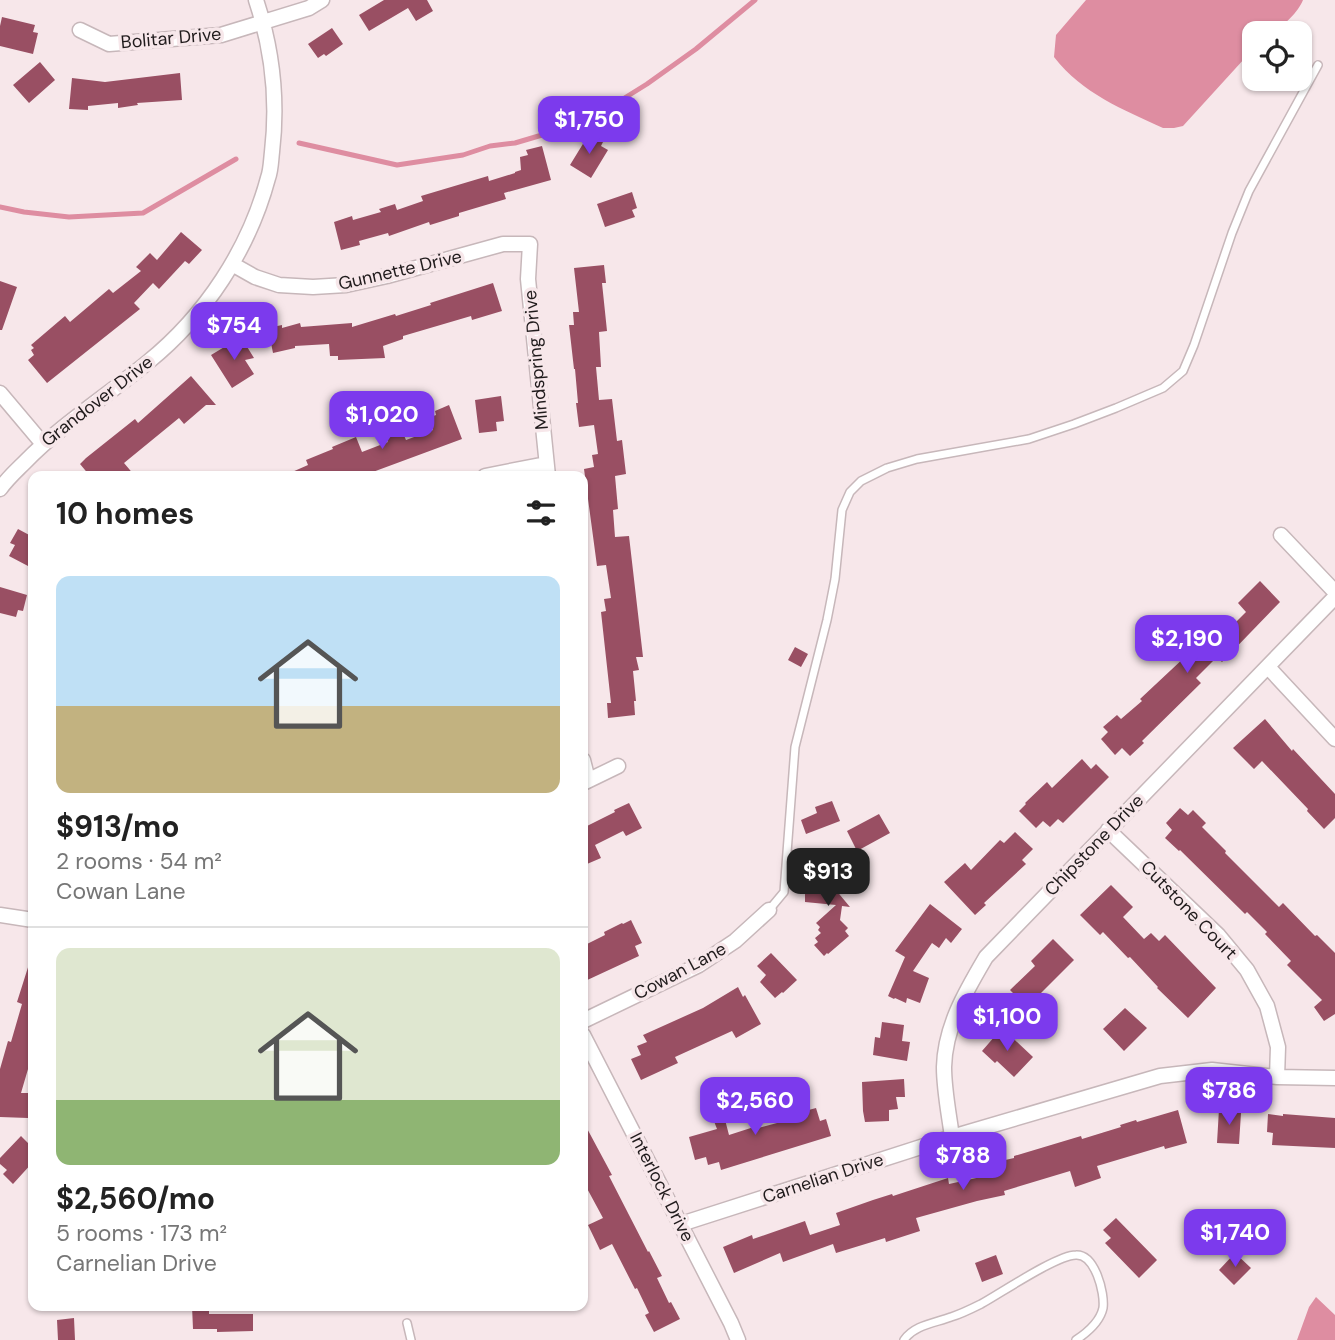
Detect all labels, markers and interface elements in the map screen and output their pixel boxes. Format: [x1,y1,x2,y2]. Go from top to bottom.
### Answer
map controls [1242,21,1312,91]
button: locate [1242,21,1312,91]
street label: Bolitar Drive [120,22,222,54]
pin: $1,750 [532,96,646,156]
text: $1,750 [554,104,624,134]
street label: Gunnette Drive [336,244,464,296]
street label: Mindspring Drive [518,289,554,431]
pin: $754 [193,302,275,362]
text: $754 [207,310,261,340]
street label: Grandover Drive [36,350,158,452]
pin: $1,020 [325,392,439,451]
text: $1,020 [345,399,419,429]
text: 10 homes [56,494,194,533]
icon: filters [522,494,560,532]
pin: $2,190 [1130,616,1244,675]
icon: home [245,621,371,747]
text: $2,190 [1151,623,1223,653]
street label: Chipstone Drive [1039,789,1149,901]
text: $913/mo [56,807,180,846]
text: 2 rooms · 54 m² [56,846,222,876]
pin: $913 [787,848,869,908]
street label: Cutstone Court [1135,855,1243,965]
text: $913 [803,856,853,886]
text: Cowan Lane [56,876,186,906]
street label: Cowan Lane [630,937,730,1005]
icon: home [245,993,371,1119]
pin: $1,100 [950,993,1064,1053]
text: $1,100 [973,1001,1041,1031]
pin: $786 [1188,1068,1270,1127]
text: $786 [1201,1075,1257,1105]
pin: $2,560 [698,1078,812,1137]
text: $2,560 [716,1085,794,1115]
street label: Interlock Drive [624,1128,700,1246]
pin: $788 [922,1132,1004,1192]
text: $788 [935,1140,991,1170]
street label: Carnelian Drive [759,1147,887,1209]
text: $2,560/mo [56,1179,215,1218]
pin: $1,740 [1178,1210,1292,1269]
text: $1,740 [1200,1217,1270,1247]
text: 5 rooms · 173 m² [56,1218,227,1248]
text: Carnelian Drive [56,1248,217,1278]

